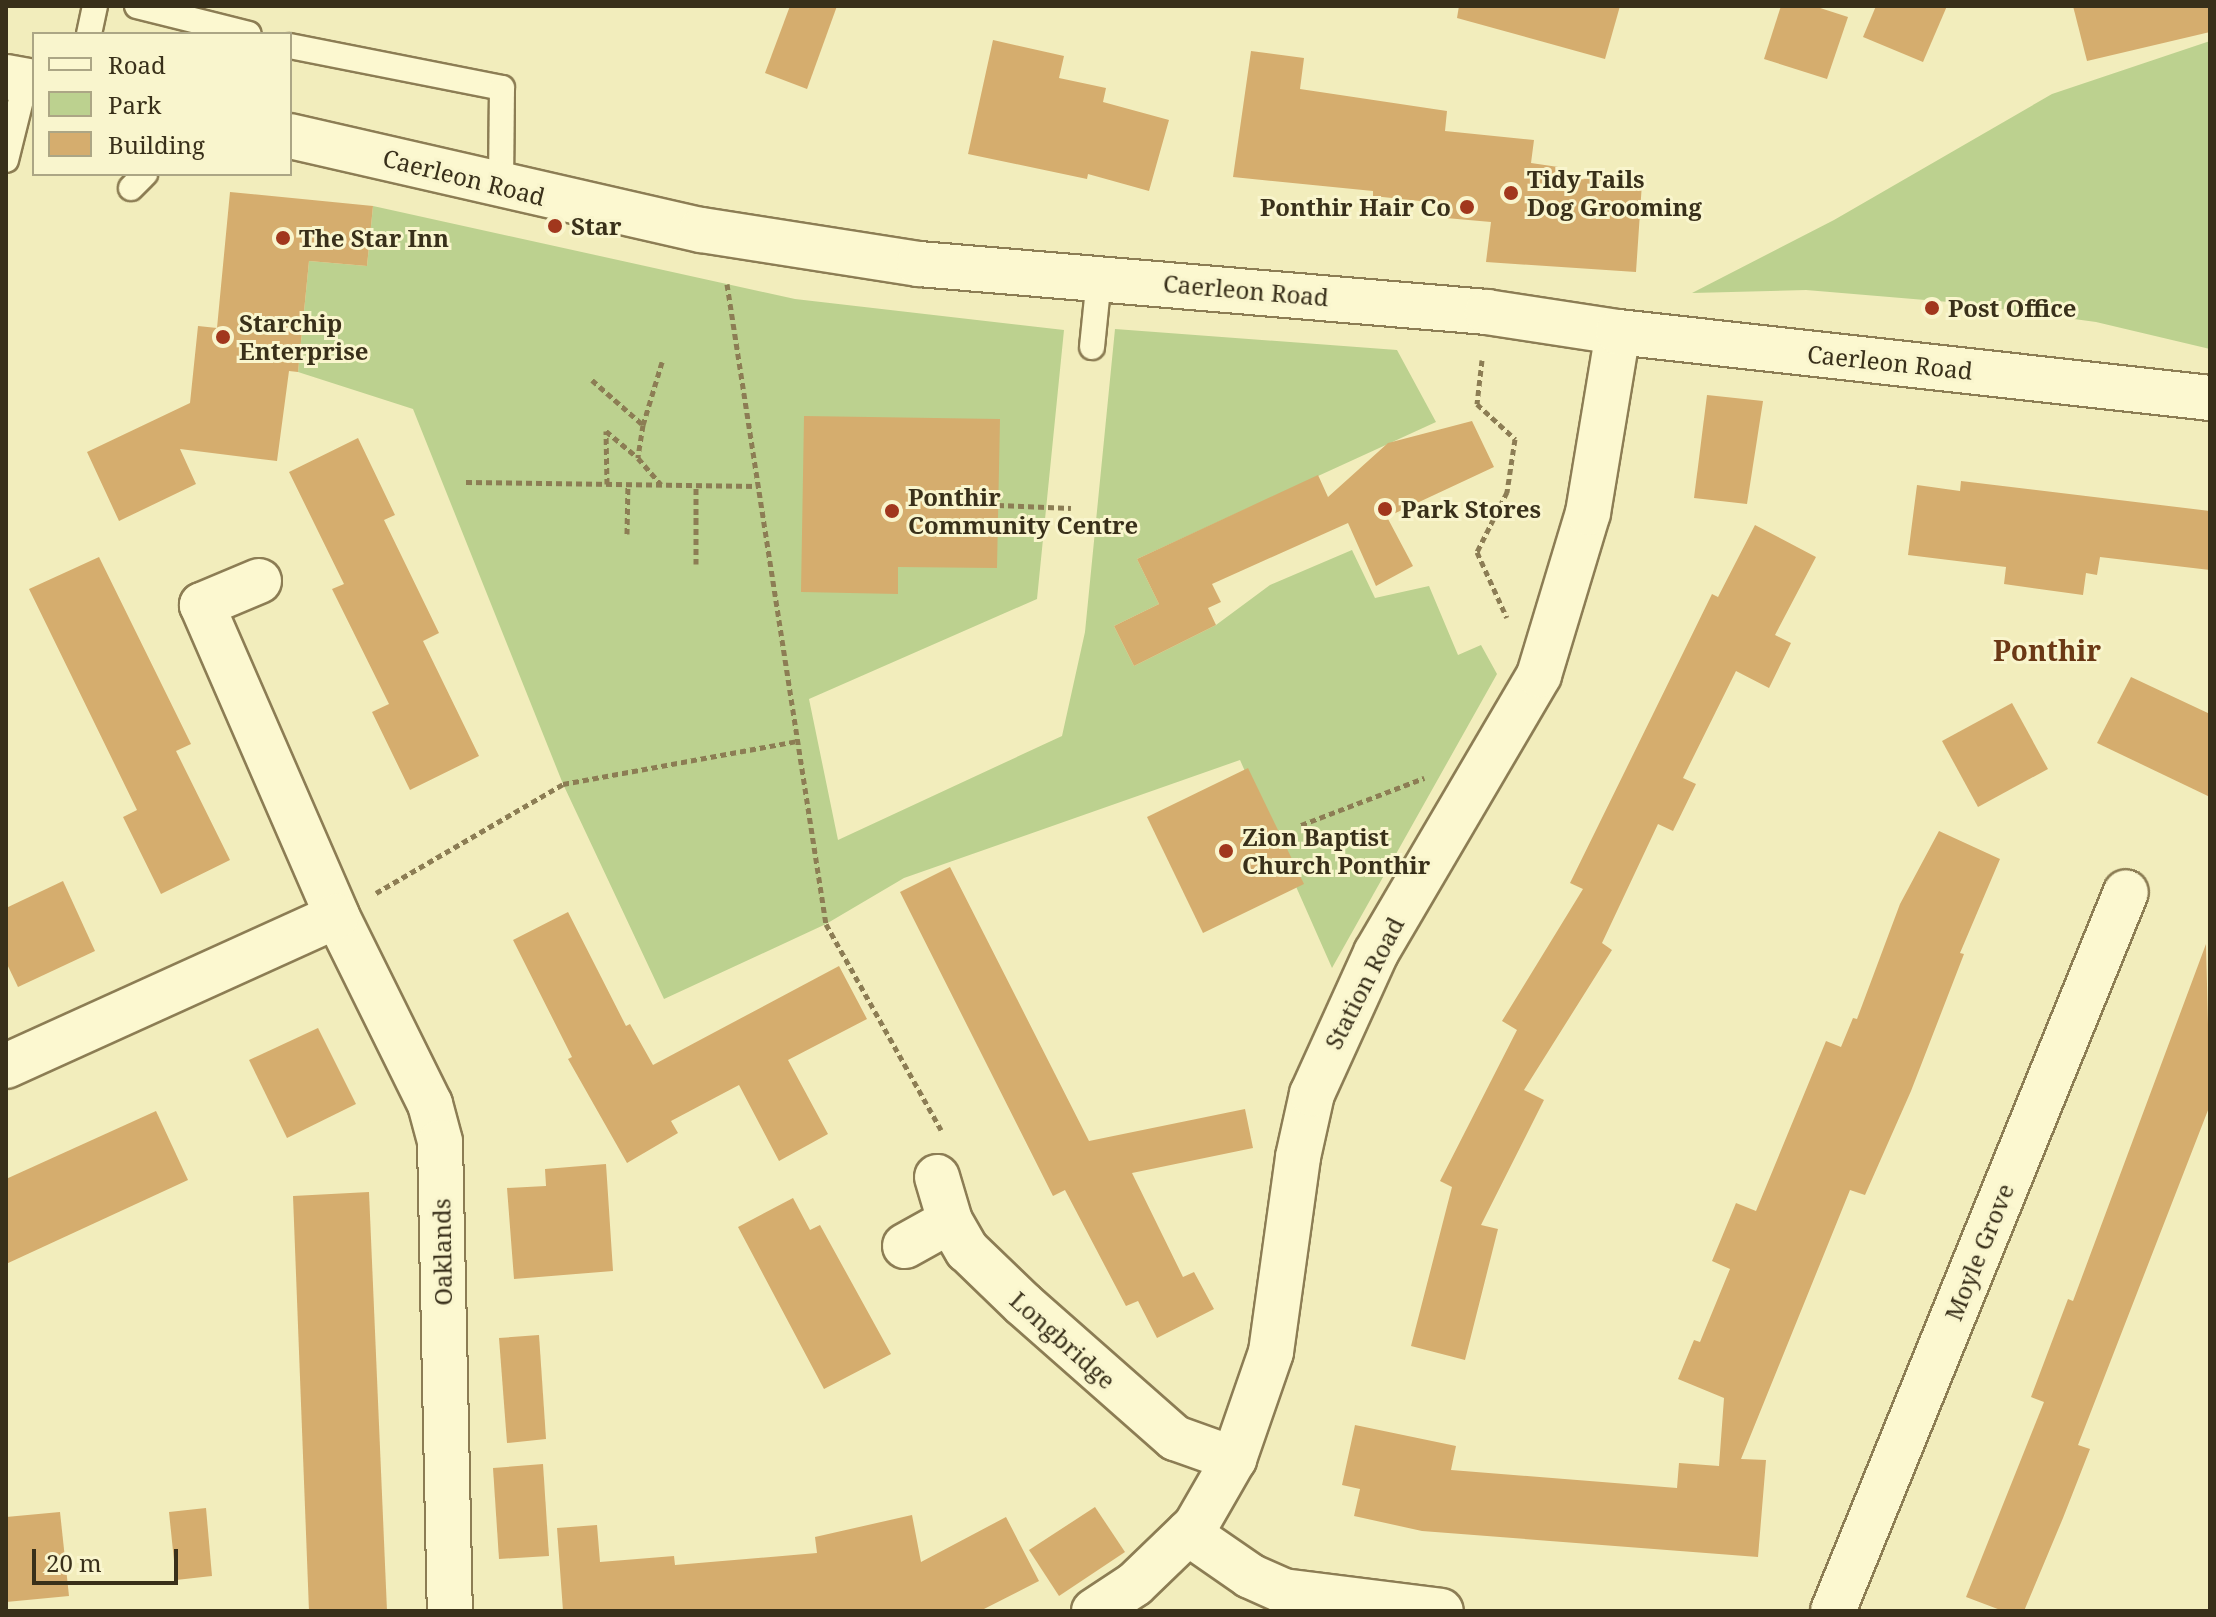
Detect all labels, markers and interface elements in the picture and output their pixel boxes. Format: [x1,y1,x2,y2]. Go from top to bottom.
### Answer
legend [32,32,292,176]
text: Road [108,48,166,81]
text: Park [108,88,161,121]
text: Building [108,128,205,161]
street label: Caerleon Road [380,143,548,211]
place label: Tidy Tails Dog Grooming [1527,165,1702,221]
marker: Tidy Tails Dog Grooming [1502,184,1520,202]
place label: Ponthir Hair Co [1260,193,1451,221]
marker: Ponthir Hair Co [1458,198,1476,216]
place label: Star [571,212,622,240]
marker: Star [546,217,564,235]
place label: The Star Inn [299,224,449,252]
marker: The Star Inn [274,229,292,247]
street label: Caerleon Road [1162,268,1330,312]
place label: Post Office [1948,294,2077,322]
marker: Post Office [1923,299,1941,317]
place label: Starchip Enterprise [239,309,368,365]
marker: Starchip Enterprise [214,328,232,346]
street label: Caerleon Road [1806,339,1974,385]
place label: Ponthir Community Centre [908,483,1138,539]
place label: Park Stores [1401,495,1541,523]
marker: Park Stores [1376,500,1394,518]
marker: Ponthir Community Centre [883,502,901,520]
district label: Ponthir [1993,633,2101,667]
place label: Zion Baptist Church Ponthir [1242,823,1430,879]
marker: Zion Baptist Church Ponthir [1217,842,1235,860]
street label: Station Road [1318,912,1410,1054]
street label: Moyle Grove [1938,1179,2020,1325]
street label: Oaklands [427,1198,457,1306]
street label: Longbridge [1005,1285,1121,1395]
scale bar [36,1533,182,1583]
text: 20 m [46,1546,102,1579]

